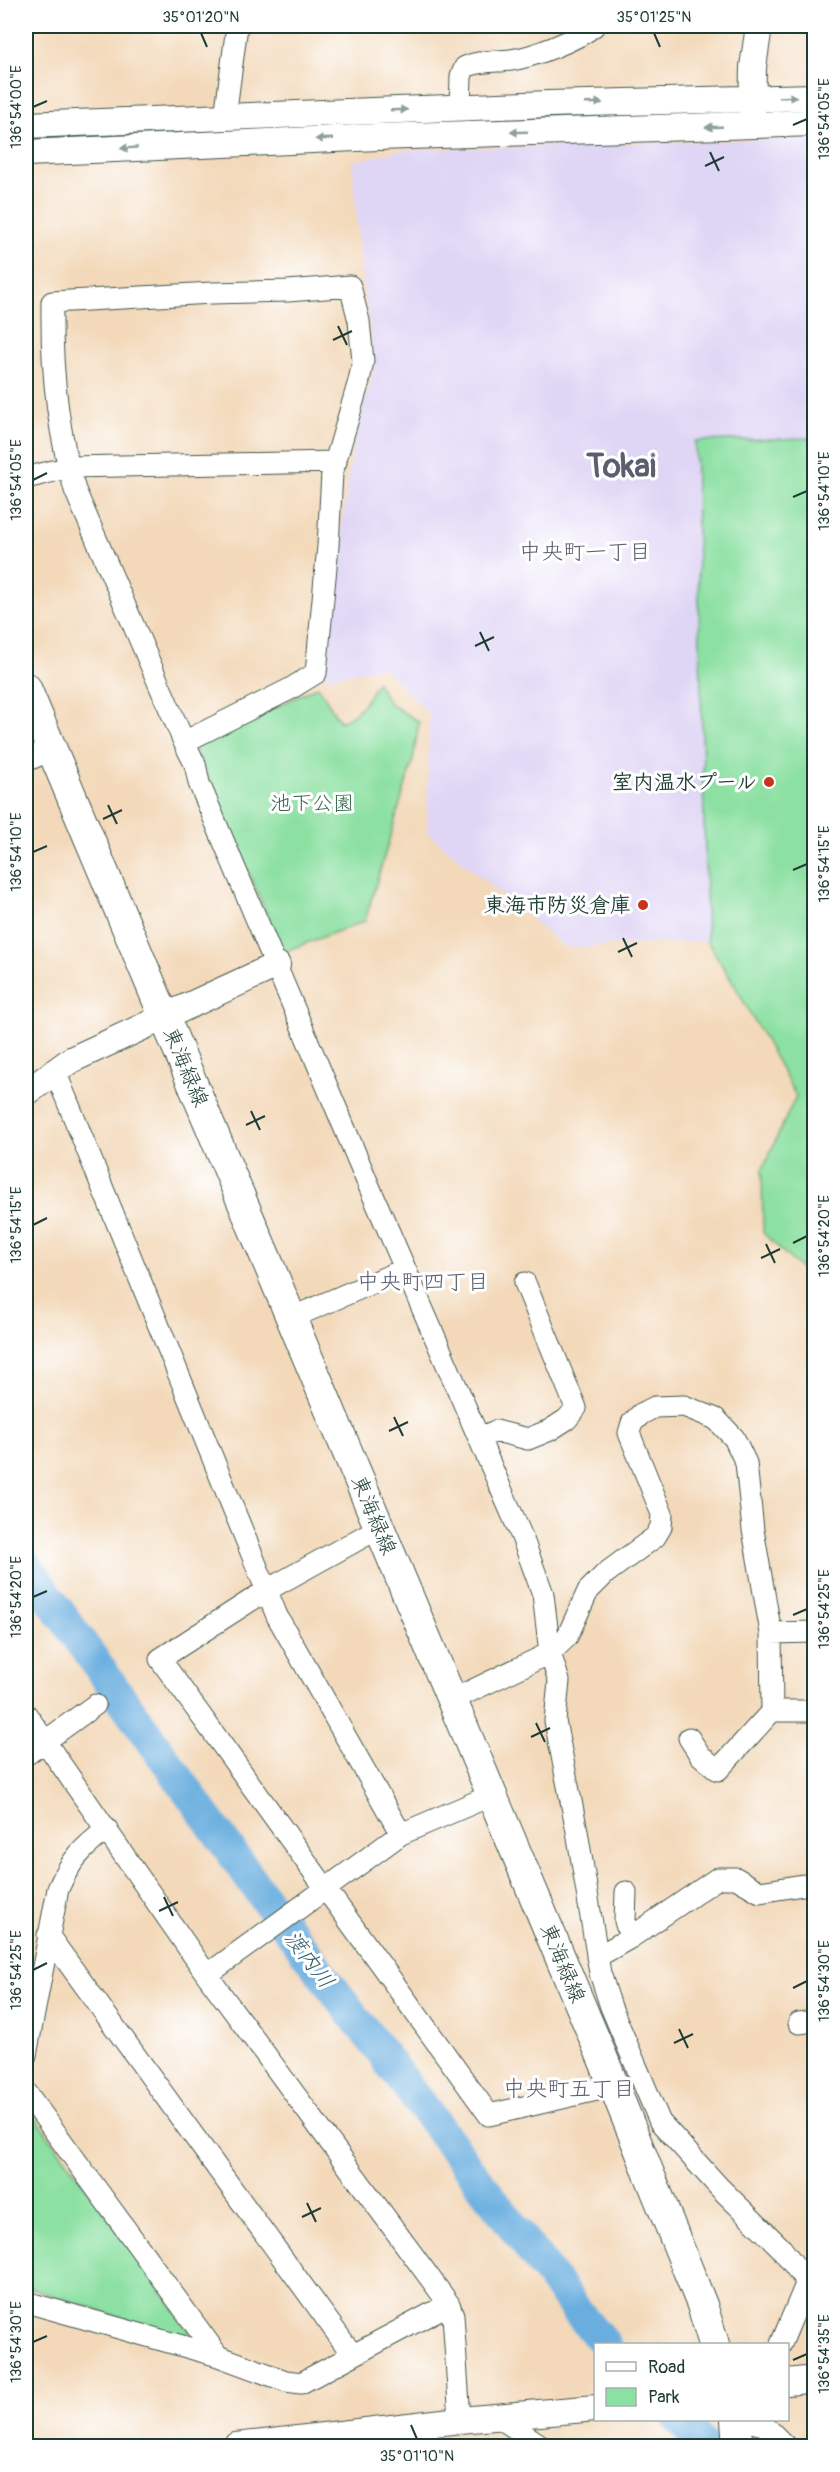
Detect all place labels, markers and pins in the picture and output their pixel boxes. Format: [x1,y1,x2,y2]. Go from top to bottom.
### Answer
place label: 室内温水プール [612,769,757,796]
marker: 室内温水プール [762,775,776,789]
place label: 東海市防災倉庫 [484,892,631,919]
marker: 東海市防災倉庫 [636,898,650,912]

